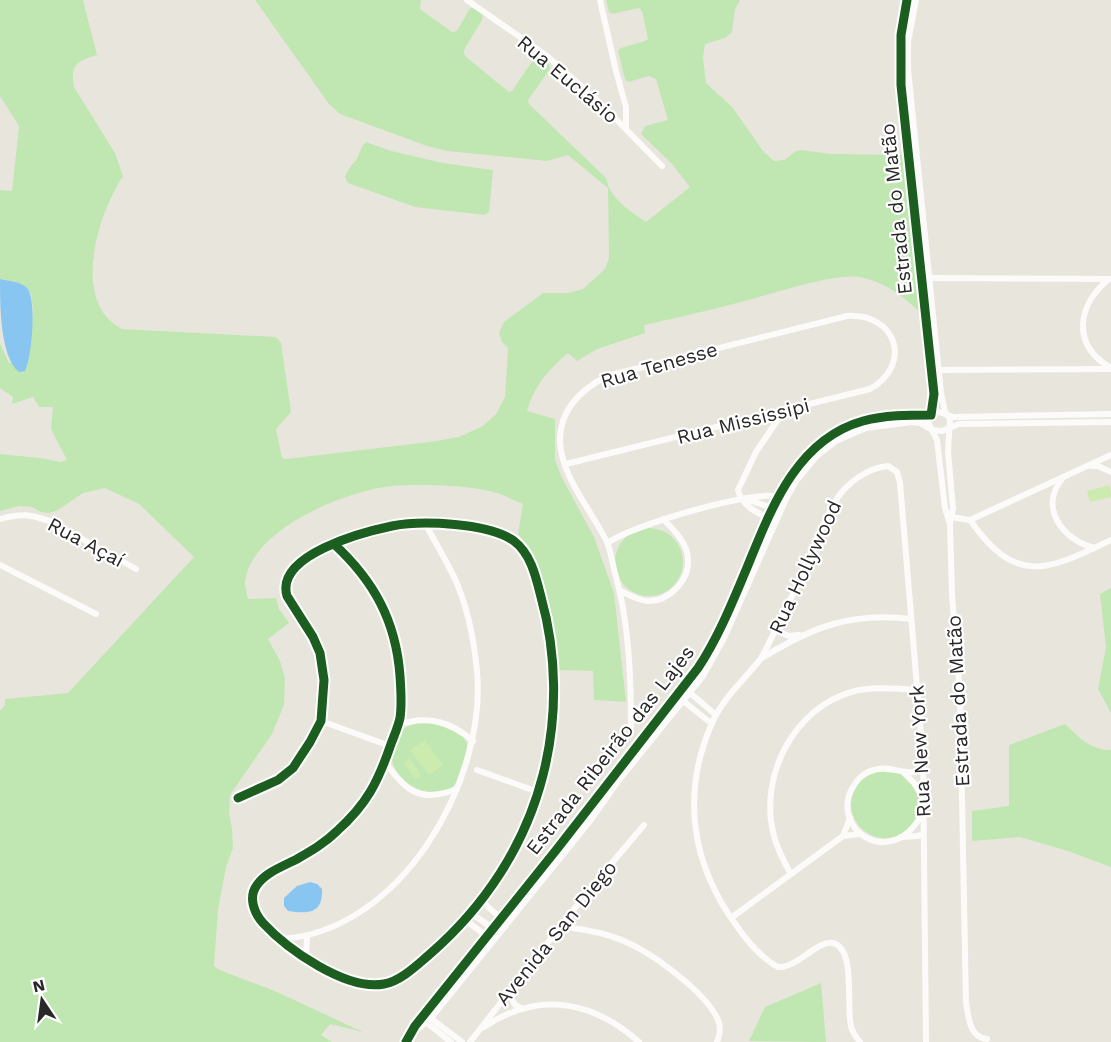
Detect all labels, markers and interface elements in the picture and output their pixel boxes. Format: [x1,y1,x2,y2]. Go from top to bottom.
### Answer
street label: Rua Euclásio [513,30,623,128]
street label: Estrada do Matão [875,122,917,296]
street label: Rua Tenesse [598,337,720,393]
street label: Rua Mississipi [674,393,812,449]
street label: Rua Hollywood [764,496,846,638]
street label: Rua Açaí [44,512,128,572]
street label: Estrada do Matão [942,614,974,788]
street label: Estrada Ribeirão das Lajes [521,641,699,859]
street label: Rua New York [905,684,935,818]
street label: Avenida San Diego [490,856,622,1010]
north arrow [12,970,72,1030]
text: N [31,975,47,996]

